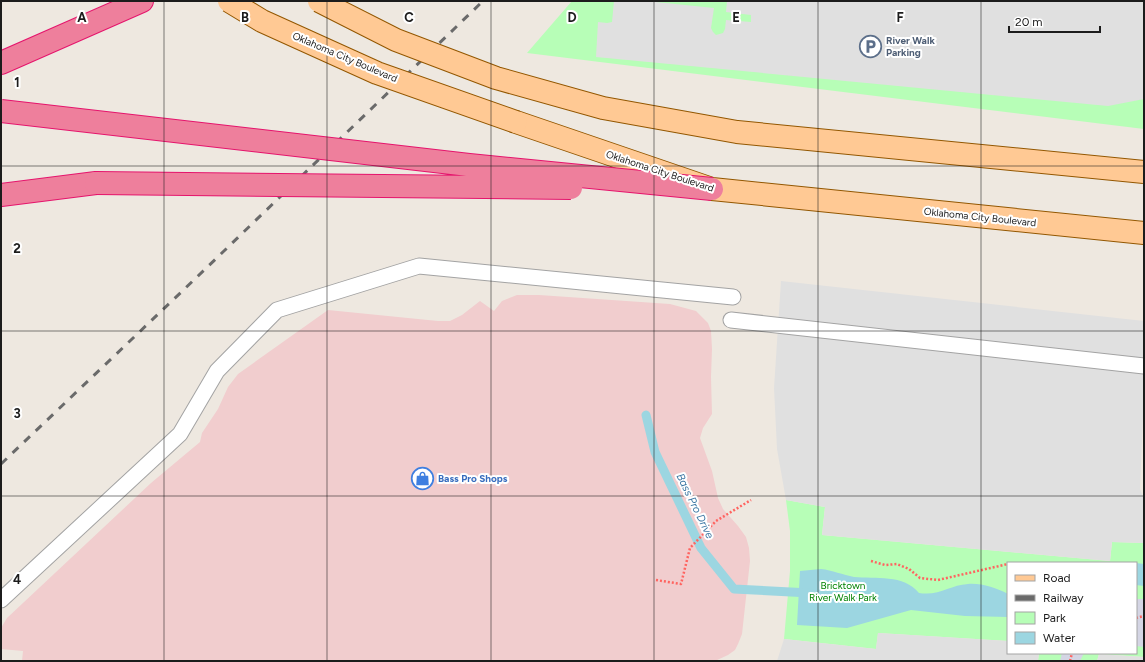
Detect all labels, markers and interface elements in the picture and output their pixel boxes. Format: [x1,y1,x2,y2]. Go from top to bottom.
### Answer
scale bar [1009,8,1100,34]
text: A [77,10,87,25]
text: B [241,10,249,25]
text: C [404,10,414,25]
text: D [567,10,577,25]
text: E [732,10,740,25]
text: F [896,10,904,25]
text: 20 m [1015,15,1043,29]
street label: Oklahoma City Boulevard [291,29,400,85]
parking icon: River Walk Parking [857,33,883,59]
place label: River Walk Parking [886,34,935,59]
text: 1 [14,75,20,90]
street label: Oklahoma City Boulevard [604,147,716,195]
street label: Oklahoma City Boulevard [923,205,1037,229]
text: 2 [13,241,21,256]
text: 3 [13,406,21,421]
shop icon: Bass Pro Shops [410,465,436,491]
water label: Bass Pro Drive [674,471,716,541]
place label: Bass Pro Shops [438,472,508,485]
legend [1007,562,1137,654]
text: Road [1043,571,1071,585]
text: 4 [13,572,21,587]
park label: Bricktown River Walk Park [809,579,877,604]
text: Railway [1043,591,1084,605]
text: Park [1043,611,1066,625]
text: Water [1043,631,1075,645]

